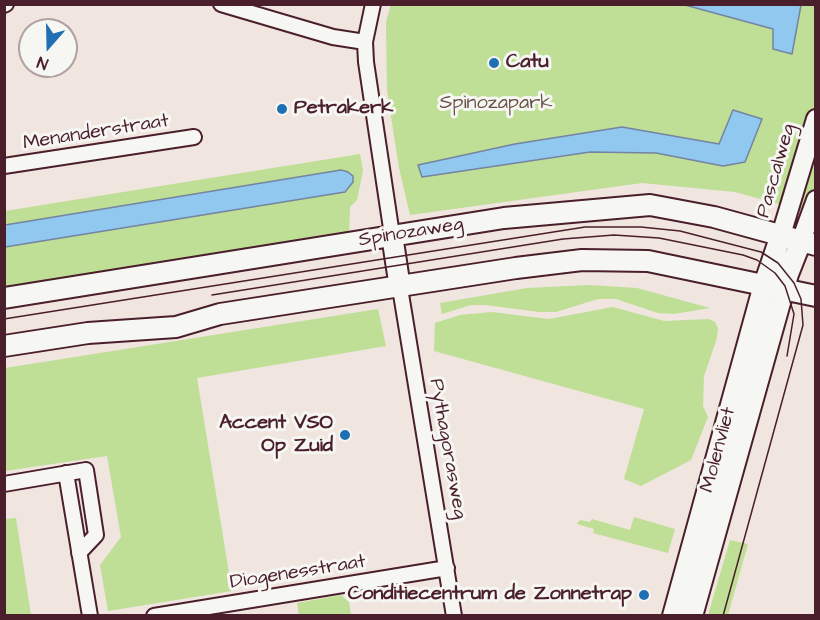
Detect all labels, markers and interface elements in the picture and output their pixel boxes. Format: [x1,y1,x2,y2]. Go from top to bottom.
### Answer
north arrow [18,18,78,78]
text: N [34,51,51,75]
place label: Catu [506,51,549,75]
marker: Catu [487,56,501,70]
park label: Spinozapark [440,92,552,116]
place label: Petrakerk [294,97,393,121]
marker: Petrakerk [275,102,289,116]
street label: Menanderstraat [21,110,171,156]
street label: Pascalweg [752,121,802,221]
street label: Spinozaweg [357,213,465,253]
street label: Pythagorasweg [423,377,471,521]
street label: Molenvliet [696,405,742,495]
place label: Accent VSO Op Zuid [219,412,333,459]
marker: Accent VSO Op Zuid [338,428,352,442]
street label: Diogenesstraat [229,550,367,596]
place label: Conditiecentrum de Zonnetrap [348,583,632,607]
marker: Conditiecentrum de Zonnetrap [637,588,651,602]

